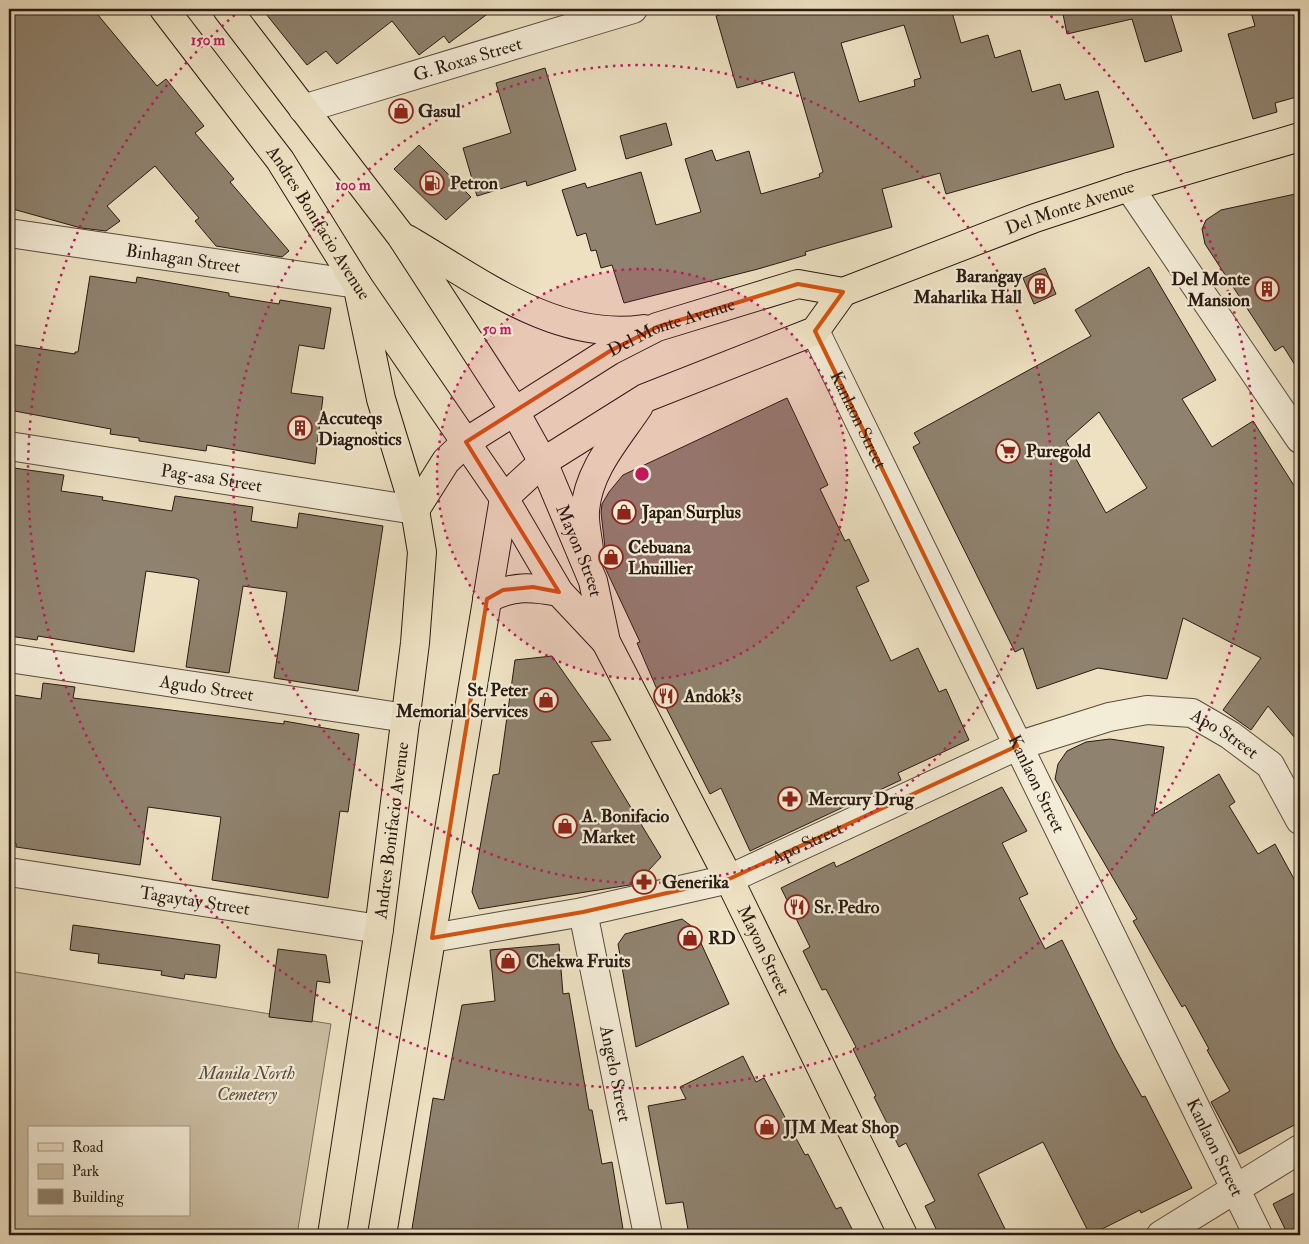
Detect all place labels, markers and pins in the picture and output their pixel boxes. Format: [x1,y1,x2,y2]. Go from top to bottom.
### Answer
shop icon: Gasul [388,98,414,124]
place label: Gasul [418,100,461,123]
fuel station icon: Petron [419,170,445,196]
place label: Petron [450,172,499,195]
place label: Barangay Maharlika Hall [912,265,1023,309]
place label: Del Monte Mansion [1171,268,1251,312]
building icon: Barangay Maharlika Hall [1027,273,1053,299]
building icon: Del Monte Mansion [1254,276,1280,302]
place label: Accuteqs Diagnostics [317,407,402,451]
building icon: Accuteqs Diagnostics [287,415,313,441]
supermarket icon: Puregold [995,438,1021,464]
place label: Puregold [1026,440,1091,463]
centre of rings [633,465,651,483]
shop icon: Japan Surplus [611,499,637,525]
place label: Japan Surplus [641,501,741,524]
place label: Cebuana Lhuillier [628,536,693,580]
shop icon: Cebuana Lhuillier [598,544,624,570]
place label: St. Peter Memorial Services [395,679,528,723]
restaurant icon: Andok's [653,683,679,709]
place label: Andok's [683,685,741,708]
shop icon: St. Peter Memorial Services [533,687,559,713]
pharmacy icon: Mercury Drug [777,786,803,812]
place label: Mercury Drug [807,788,915,811]
place label: A. Bonifacio Market [581,805,669,849]
shop icon: A. Bonifacio Market [552,813,578,839]
pharmacy icon: Generika [631,869,657,895]
place label: Generika [662,871,729,894]
restaurant icon: Sr. Pedro [784,894,810,920]
place label: Sr. Pedro [814,896,880,919]
shop icon: RD [677,925,703,951]
place label: RD [708,927,736,950]
shop icon: Chekwa Fruits [495,948,521,974]
place label: Chekwa Fruits [526,950,630,973]
shop icon: JJM Meat Shop [754,1114,780,1140]
place label: JJM Meat Shop [783,1116,899,1139]

